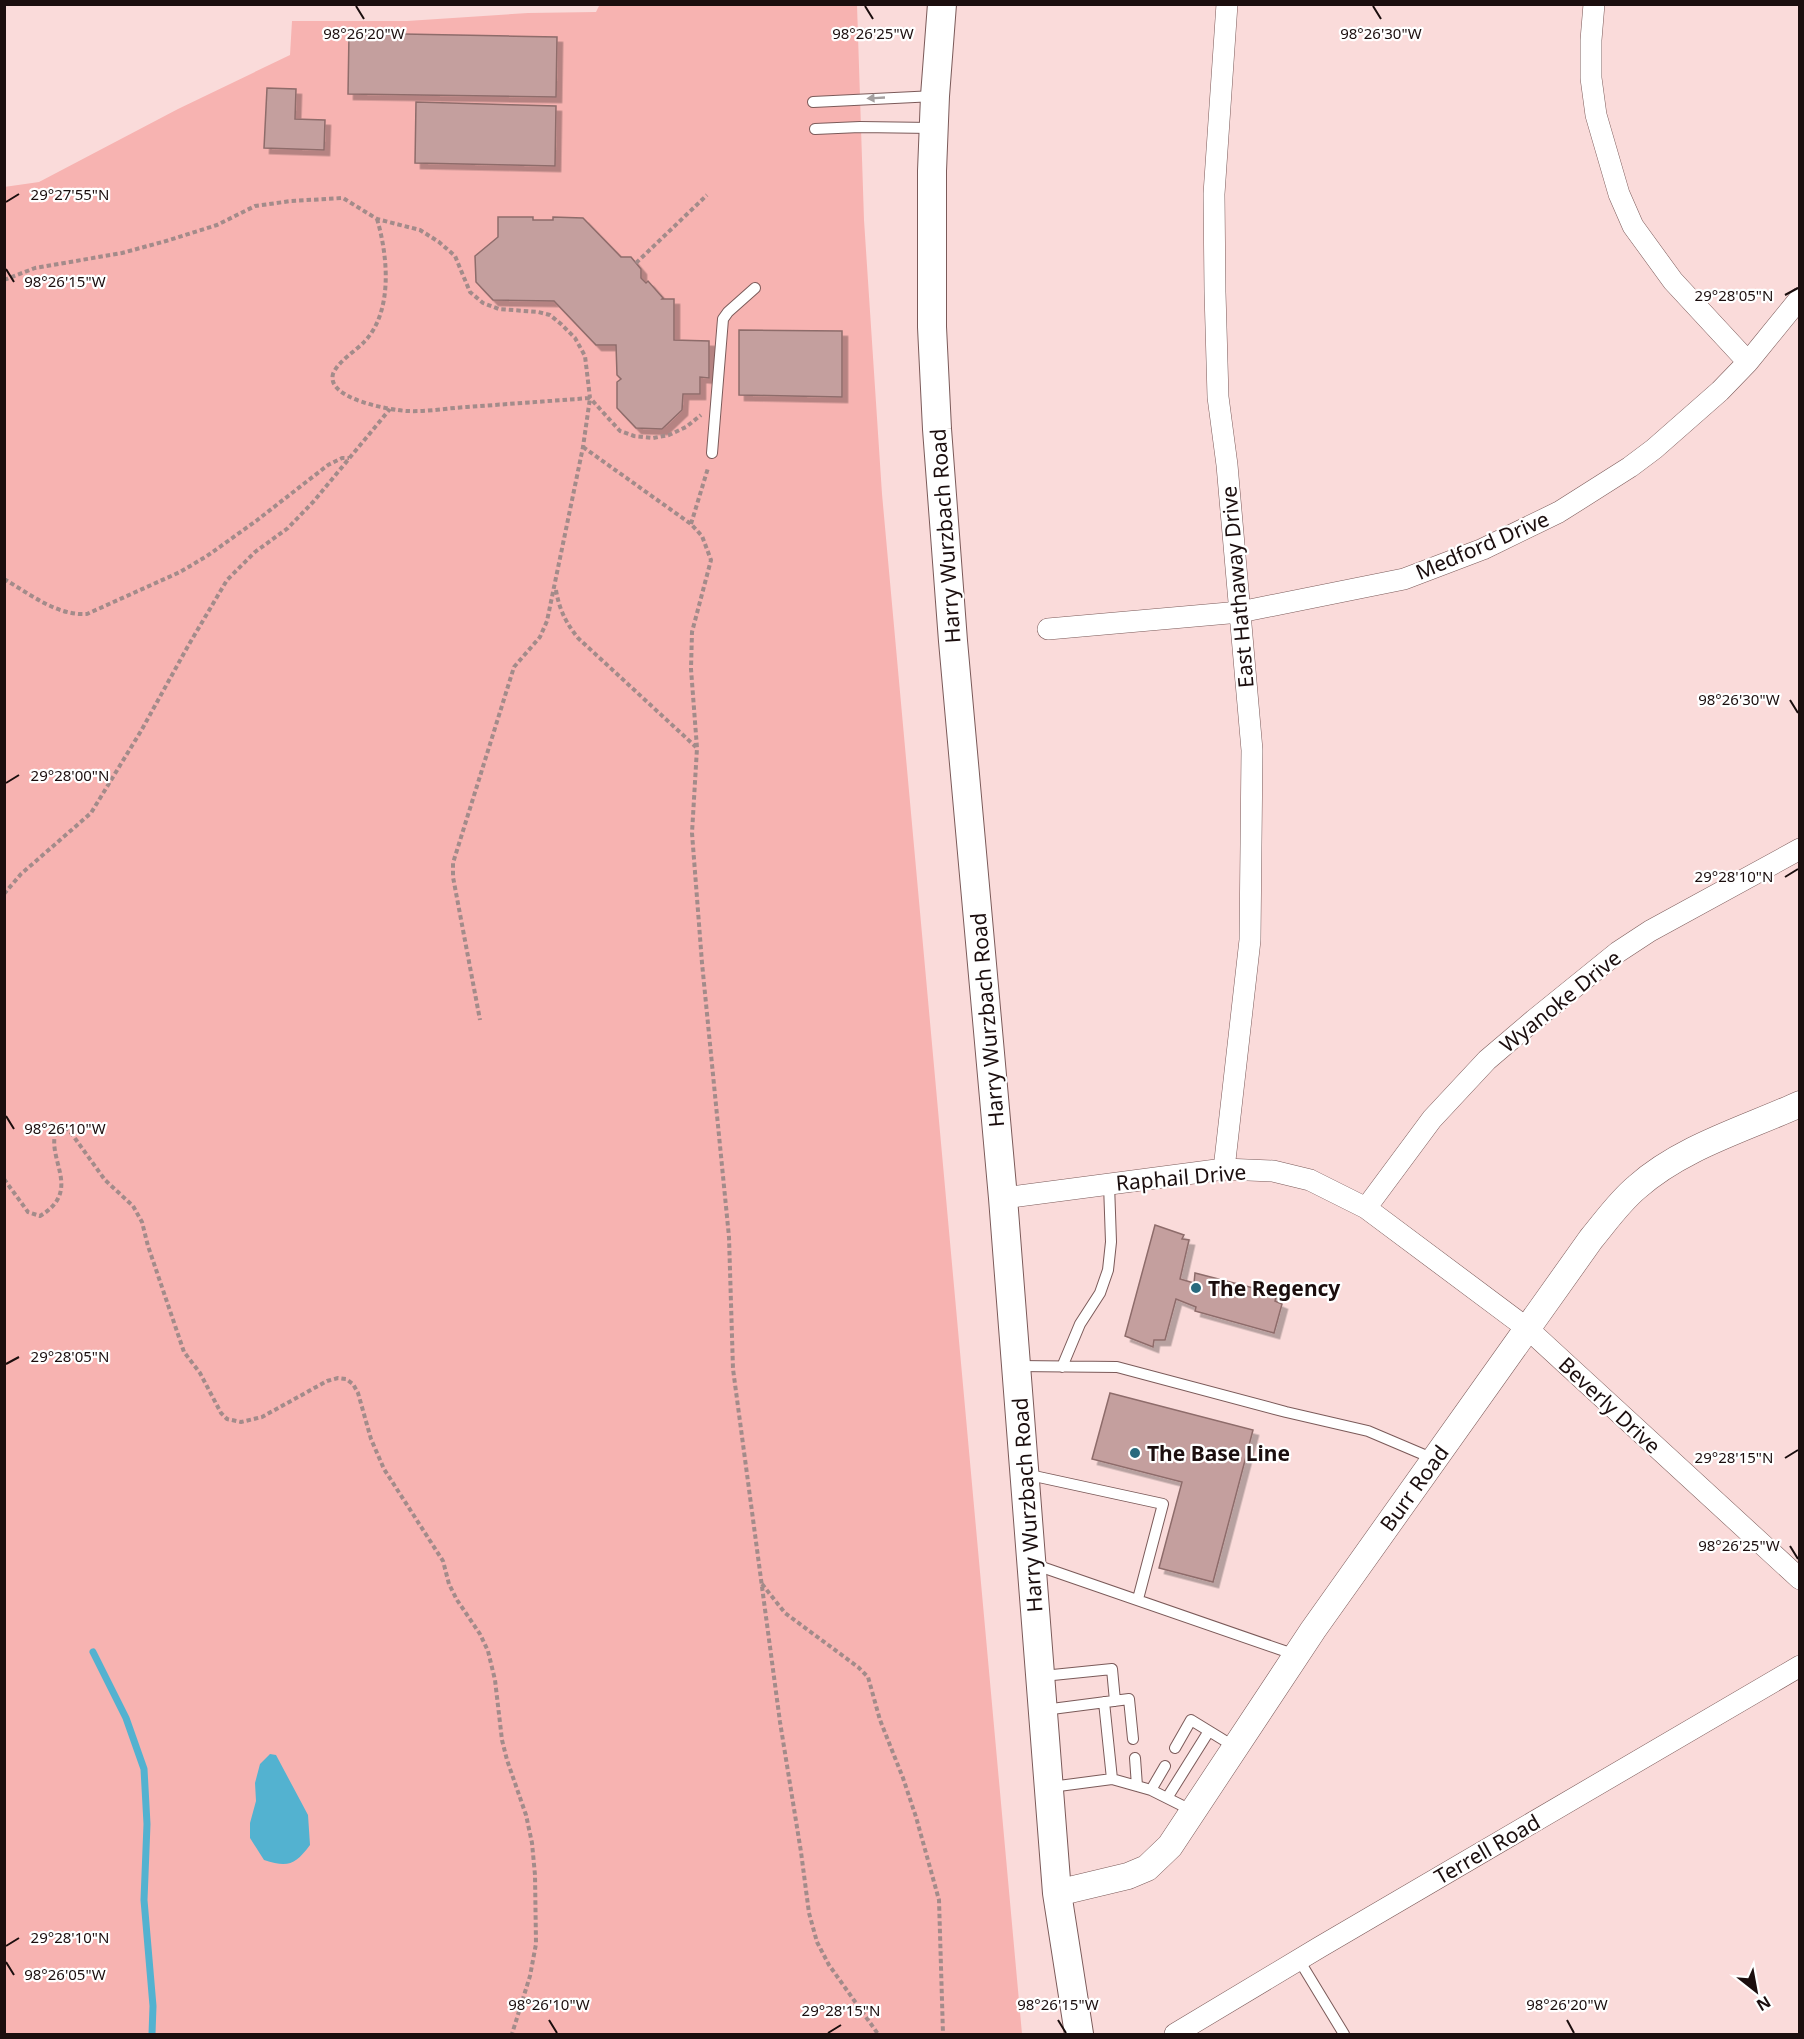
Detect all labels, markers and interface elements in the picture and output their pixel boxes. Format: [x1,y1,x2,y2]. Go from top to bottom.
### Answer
text: 98°26'20"W [323,23,405,43]
text: 98°26'25"W [832,23,914,43]
text: 98°26'30"W [1340,23,1422,43]
one-way arrow [867,94,886,103]
text: 29°27'55"N [31,184,109,204]
text: 98°26'15"W [24,271,106,291]
text: 29°28'05"N [1695,285,1773,305]
street label: Harry Wurzbach Road [924,428,966,644]
street label: East Hathaway Drive [1214,485,1260,689]
street label: Medford Drive [1411,504,1553,586]
text: 98°26'30"W [1698,689,1780,709]
text: 29°28'00"N [31,765,109,785]
text: 29°28'10"N [1695,866,1773,886]
street label: Harry Wurzbach Road [964,911,1010,1129]
street label: Wyanoke Drive [1494,944,1626,1058]
text: 98°26'10"W [24,1118,106,1138]
street label: Raphail Drive [1115,1157,1247,1197]
place label: The Regency [1208,1274,1340,1302]
marker: The Regency [1189,1281,1203,1295]
text: 29°28'05"N [31,1346,109,1366]
street label: Beverly Drive [1553,1351,1667,1459]
street label: Harry Wurzbach Road [1006,1397,1048,1613]
place label: The Base Line [1147,1439,1290,1467]
street label: Burr Road [1373,1439,1455,1537]
marker: The Base Line [1128,1446,1142,1460]
text: 29°28'15"N [1695,1447,1773,1467]
text: 98°26'25"W [1698,1535,1780,1555]
street label: Terrell Road [1429,1807,1545,1891]
text: 29°28'10"N [31,1927,109,1947]
north arrow [1726,1961,1786,2021]
text: 98°26'05"W [24,1964,106,1984]
text: N [1752,1991,1775,2017]
text: 98°26'10"W [508,1994,590,2014]
text: 98°26'15"W [1017,1994,1099,2014]
text: 98°26'20"W [1526,1994,1608,2014]
text: 29°28'15"N [802,2000,880,2020]

